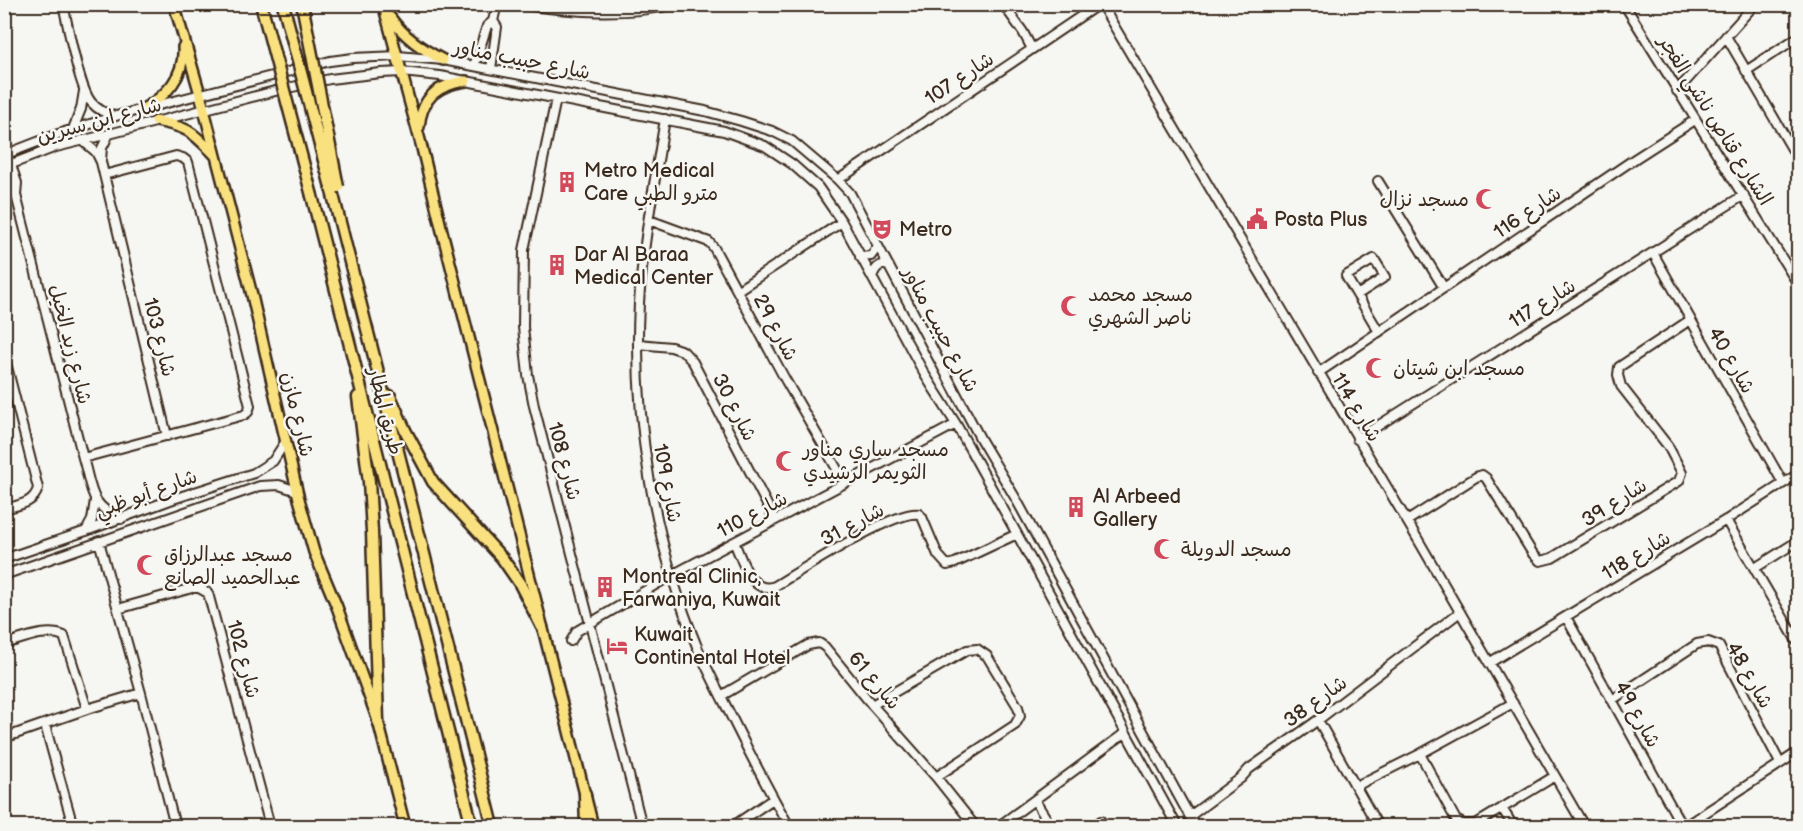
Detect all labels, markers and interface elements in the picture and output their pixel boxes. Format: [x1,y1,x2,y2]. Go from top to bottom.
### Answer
street label: الشارع قناص ناشي الفجر [1648,29,1777,213]
street label: شارع حبيب مناور [449,35,592,86]
street label: شارع 107 [921,47,999,111]
street label: شارع ابن سيرين [34,93,165,150]
place label: Metro Medical Care مترو الطبي [584,159,718,211]
building icon: Metro Medical Care مترو الطبي [555,170,579,194]
street label: شارع 116 [1489,182,1566,245]
mosque icon: مسجد نزال [1474,187,1498,211]
place label: مسجد نزال [1380,188,1469,212]
public building icon: Posta Plus [1245,207,1269,231]
place label: Posta Plus [1274,208,1367,232]
theatre icon: Metro [870,217,894,241]
place label: Metro [899,218,952,242]
place label: Dar Al Baraa Medical Center [574,243,714,290]
building icon: Dar Al Baraa Medical Center [545,253,569,277]
street label: شارع حبيب مناور [895,261,983,397]
street label: شارع 117 [1505,274,1581,334]
street label: شارع زيد الخيل [43,282,97,407]
place label: مسجد محمد ناصر الشهري [1088,283,1193,332]
street label: شارع 29 [747,290,803,365]
mosque icon: مسجد محمد ناصر الشهري [1059,294,1083,318]
street label: شارع 103 [137,295,180,379]
street label: شارع 40 [1702,323,1760,398]
mosque icon: مسجد ابن شيتان [1364,356,1388,380]
place label: مسجد ابن شيتان [1393,357,1525,381]
street label: طريق المطار [362,363,407,457]
street label: شارع مازن [275,369,318,459]
street label: شارع 114 [1325,369,1386,447]
street label: شارع 30 [706,370,761,446]
street label: شارع 108 [541,420,586,503]
place label: مسجد ساري مناور الثويمر الرشيدي [801,438,949,487]
street label: شارع 109 [647,442,686,525]
mosque icon: مسجد ساري مناور الثويمر الرشيدي [774,449,798,473]
street label: شارع أبو ظبي [92,464,202,528]
street label: شارع 39 [1577,473,1652,533]
place label: Al Arbeed Gallery [1093,485,1181,532]
street label: شارع 110 [713,486,792,544]
building icon: Al Arbeed Gallery [1064,495,1088,519]
street label: شارع 31 [816,498,889,552]
street label: شارع 118 [1598,526,1676,587]
mosque icon: مسجد الدويلة [1152,537,1176,561]
place label: مسجد الدويلة [1181,538,1292,562]
place label: مسجد عبدالرزاق عبدالحميد الصانع [164,543,300,592]
mosque icon: مسجد عبدالرزاق عبدالحميد الصانع [135,553,159,577]
place label: Montreal Clinic, Farwaniya, Kuwait [622,565,780,612]
building icon: Montreal Clinic, Farwaniya, Kuwait [593,575,617,599]
street label: شارع 102 [220,618,265,701]
place label: Kuwait Continental Hotel [634,623,790,670]
hotel icon: Kuwait Continental Hotel [605,634,629,658]
street label: شارع 48 [1720,638,1778,713]
street label: شارع 61 [842,647,905,715]
street label: شارع 38 [1279,671,1353,734]
street label: شارع 49 [1608,677,1665,752]

